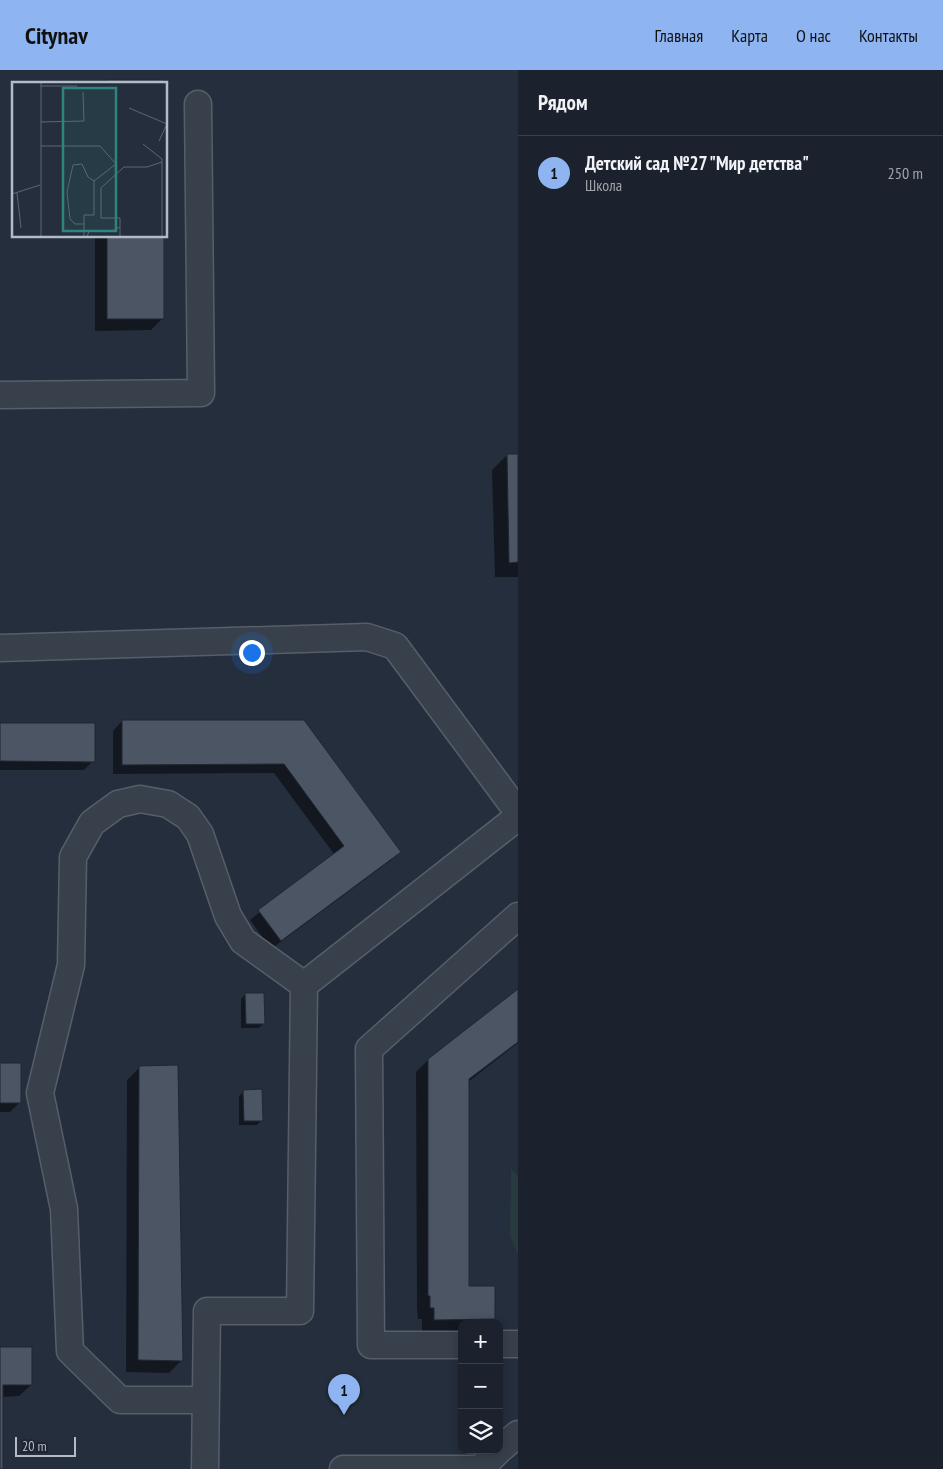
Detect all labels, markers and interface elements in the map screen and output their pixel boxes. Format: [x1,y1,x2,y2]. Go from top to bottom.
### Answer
text: Citynav [25,20,88,51]
text: Главная [655,24,703,47]
text: Карта [731,24,768,47]
text: О нас [796,24,831,47]
text: Контакты [859,24,918,47]
inset map [12,82,168,238]
text: Рядом [538,89,588,116]
text: Детский сад №27 "Мир детства" [585,151,809,175]
text: 1 [550,163,558,183]
text: 250 m [888,163,923,183]
text: Школа [585,175,622,195]
your location [239,640,265,666]
map controls [458,1319,503,1454]
button: + [458,1319,503,1364]
button: − [458,1364,503,1409]
pin: 1 [328,1374,360,1415]
button: layers [458,1409,503,1454]
scale bar [15,1434,76,1457]
text: 20 m [22,1437,47,1455]

